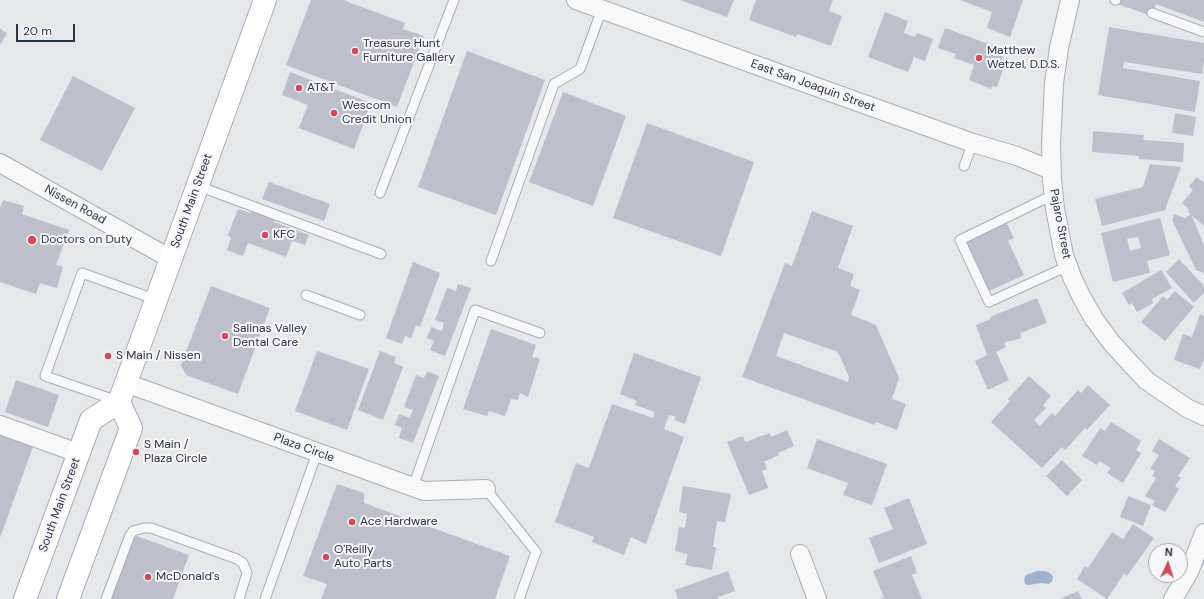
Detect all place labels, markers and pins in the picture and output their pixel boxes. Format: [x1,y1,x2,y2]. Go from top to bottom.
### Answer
place label: Treasure Hunt Furniture Gallery [363,37,455,65]
place label: Matthew Wetzel, D.D.S. [987,44,1060,72]
marker: Treasure Hunt Furniture Gallery [350,46,360,56]
marker: Matthew Wetzel, D.D.S. [974,53,984,63]
place label: AT&T [307,81,335,95]
marker: AT&T [294,83,304,93]
place label: Wescom Credit Union [342,99,412,127]
marker: Wescom Credit Union [329,108,339,118]
place label: KFC [273,228,295,242]
marker: KFC [260,230,270,240]
place label: Doctors on Duty [41,233,132,247]
marker: Doctors on Duty [26,234,38,246]
place label: Salinas Valley Dental Care [233,322,307,350]
marker: Salinas Valley Dental Care [220,331,230,341]
place label: S Main / Nissen [116,349,201,363]
marker: S Main / Nissen [103,351,113,361]
place label: S Main / Plaza Circle [144,438,207,466]
marker: S Main / Plaza Circle [131,447,141,457]
place label: Ace Hardware [360,515,437,529]
marker: Ace Hardware [347,517,357,527]
place label: O'Reilly Auto Parts [334,543,392,571]
marker: O'Reilly Auto Parts [321,552,331,562]
place label: McDonald's [156,570,220,584]
marker: McDonald's [143,572,153,582]

